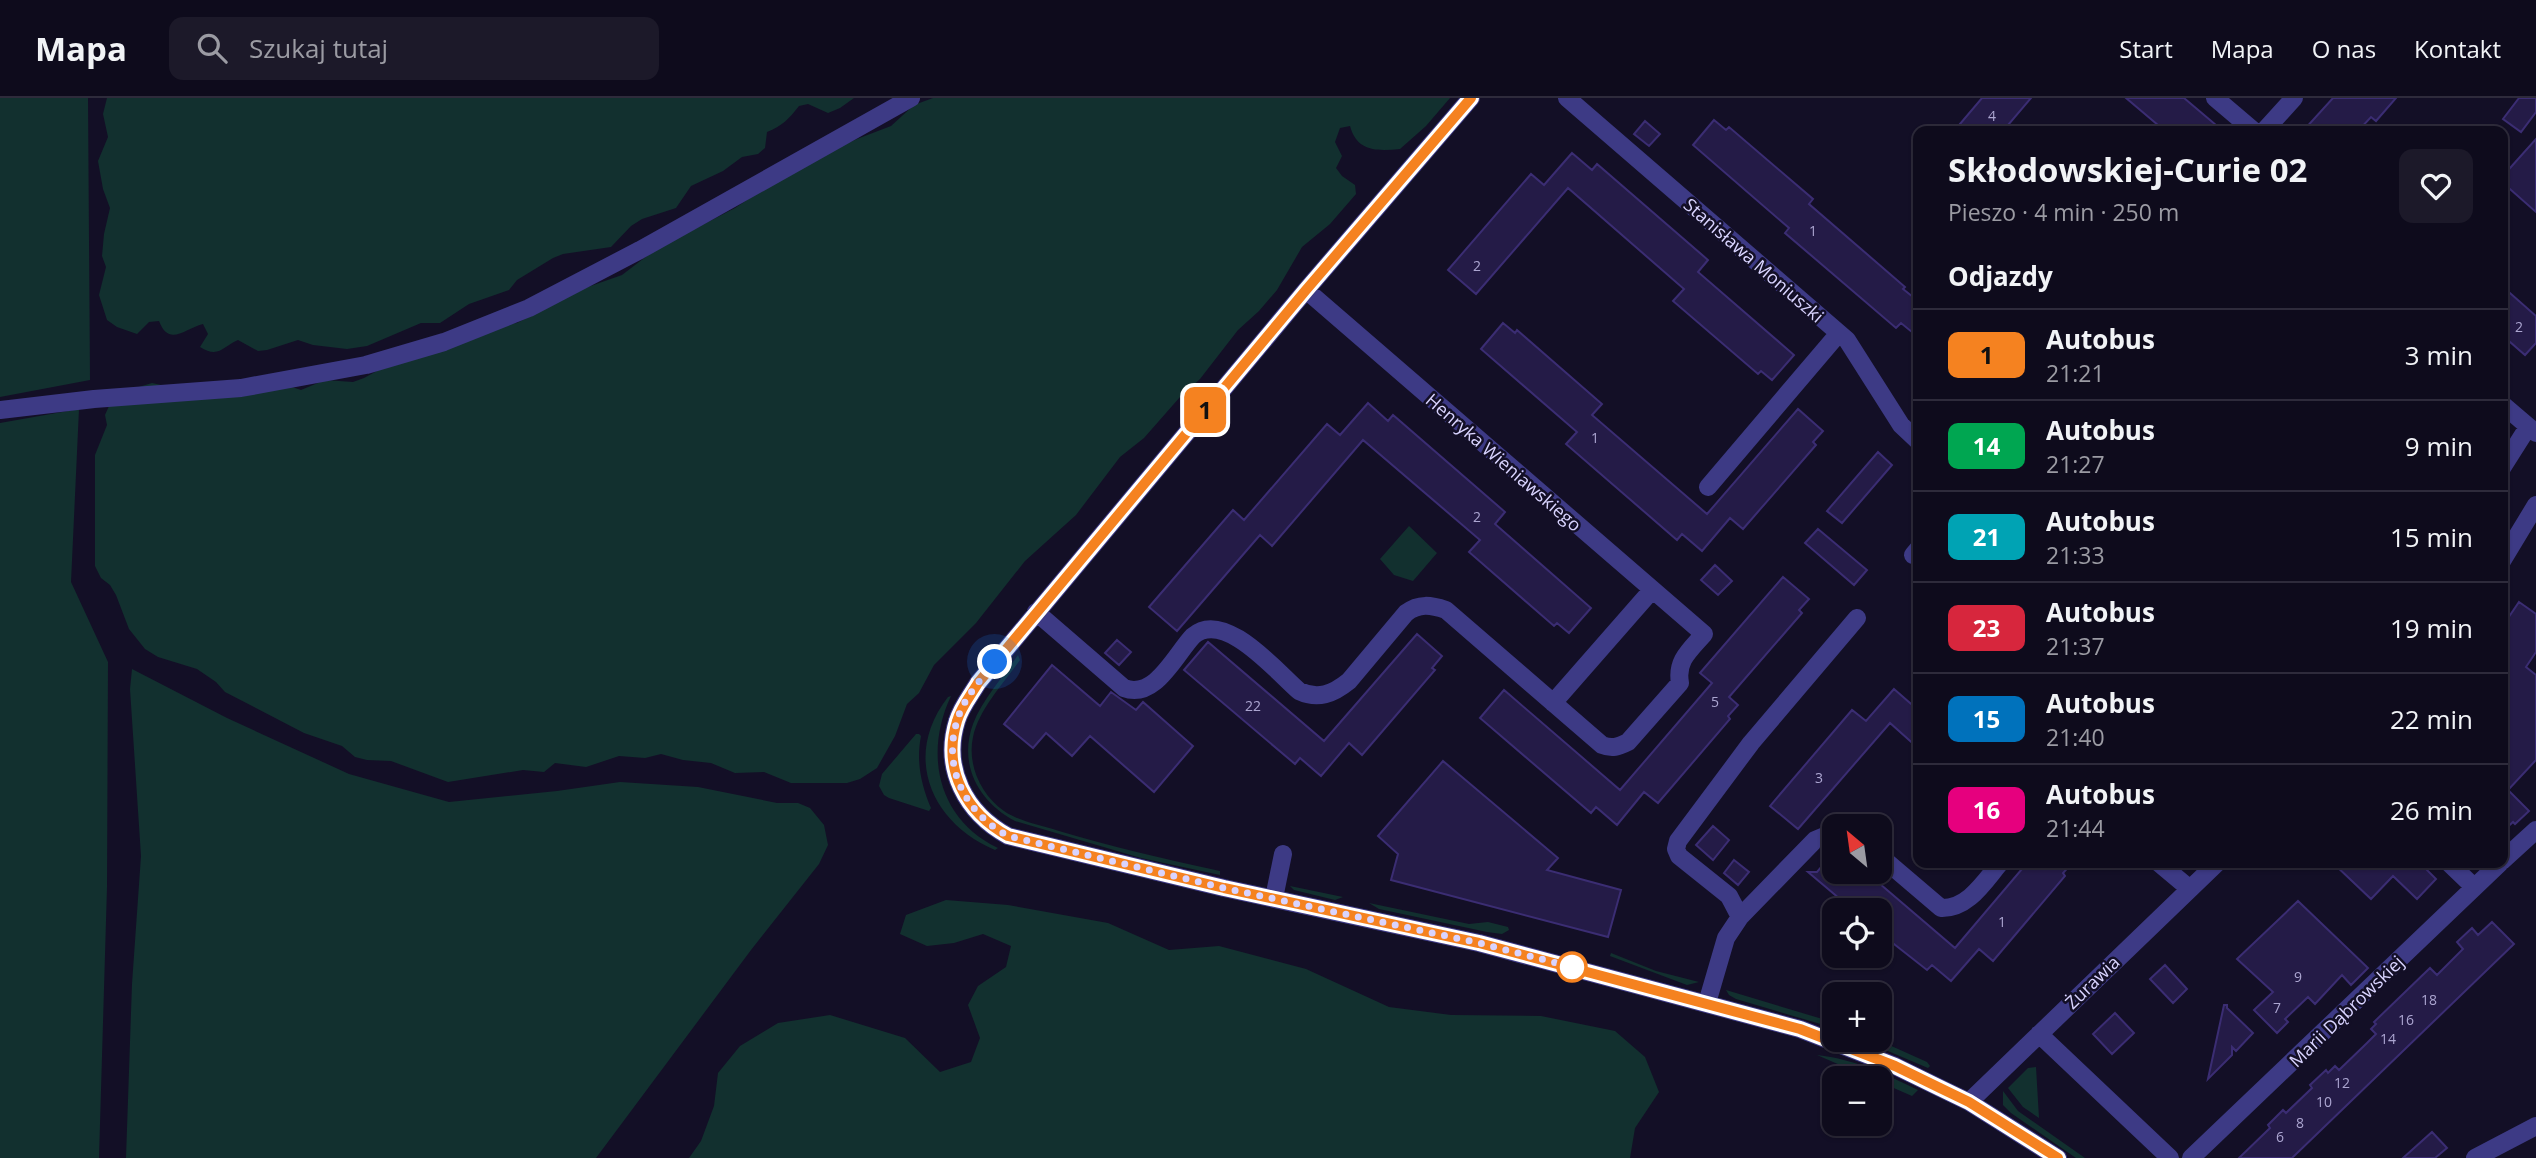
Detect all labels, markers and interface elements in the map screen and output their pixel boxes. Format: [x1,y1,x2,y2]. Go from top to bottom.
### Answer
search box [169,17,659,80]
text: Mapa [35,26,127,71]
icon: search [193,29,231,67]
text: Szukaj tutaj [249,30,388,66]
text: Start [2119,32,2173,65]
text: Mapa [2211,32,2274,65]
text: O nas [2312,32,2376,65]
text: Kontakt [2414,32,2501,65]
house number: 4 [1988,106,1996,125]
text: Skłodowskiej-Curie 02 [1948,147,2307,192]
button: heart [2399,149,2473,223]
street label: Stanisława Moniuszki [1679,192,1829,328]
text: Pieszo · 4 min · 250 m [1948,196,2179,228]
house number: 1 [1809,221,1817,240]
house number: 2 [1473,256,1481,275]
text: Odjazdy [1948,258,2053,294]
house number: 2 [2515,317,2523,336]
text: Autobus [2046,321,2155,357]
text: 3 min [2405,337,2473,373]
text: 1 [1980,338,1993,371]
text: 21:21 [2046,357,2105,389]
line badge: 1 [1182,387,1228,433]
street label: Henryka Wieniawskiego [1421,388,1587,536]
text: 1 [1198,393,1212,426]
text: Autobus [2046,412,2155,448]
house number: 1 [1591,428,1599,447]
text: 9 min [2405,428,2473,464]
text: 14 [1973,429,2000,462]
text: 21:27 [2046,448,2105,480]
text: Autobus [2046,503,2155,539]
house number: 2 [1473,507,1481,526]
text: 15 min [2390,519,2473,555]
text: 21 [1973,520,2000,553]
text: 21:33 [2046,539,2105,571]
text: Autobus [2046,594,2155,630]
text: 19 min [2390,610,2473,646]
text: 23 [1973,611,2000,644]
text: 21:37 [2046,630,2105,662]
your location [977,644,1012,679]
text: Autobus [2046,685,2155,721]
house number: 5 [1711,692,1719,711]
house number: 22 [1245,696,1261,715]
text: 22 min [2390,701,2473,737]
text: 15 [1973,702,2000,735]
text: 21:40 [2046,721,2105,753]
house number: 3 [1815,768,1823,787]
text: Autobus [2046,776,2155,812]
text: 26 min [2390,792,2473,828]
text: 16 [1973,793,2000,826]
text: 21:44 [2046,812,2105,844]
north arrow [1822,814,1892,884]
map controls [1822,814,1892,1136]
button: locate [1822,898,1892,968]
house number: 1 [1998,912,2006,931]
street label: Żurawia [2059,950,2125,1014]
street label: Marii Dąbrowskiej [2283,950,2409,1072]
unlabelled marker [1557,952,1587,982]
house number: 9 [2294,967,2302,986]
button: + [1822,982,1892,1052]
house number: 18 [2421,990,2437,1009]
house number: 7 [2273,998,2281,1017]
house number: 16 [2398,1010,2414,1029]
house number: 14 [2380,1029,2396,1048]
button: − [1822,1066,1892,1136]
house number: 12 [2334,1073,2350,1092]
house number: 10 [2316,1092,2332,1111]
house number: 8 [2296,1113,2304,1132]
house number: 6 [2276,1127,2284,1146]

